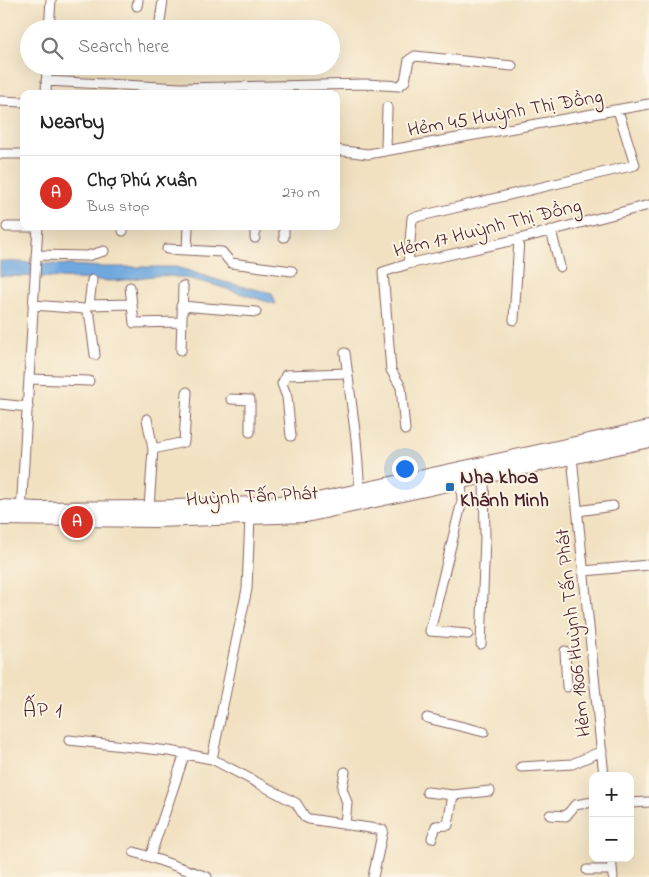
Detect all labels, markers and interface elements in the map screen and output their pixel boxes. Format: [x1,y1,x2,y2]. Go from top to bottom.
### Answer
search box [20,20,340,75]
icon: search [38,34,66,62]
text: Search here [78,34,169,61]
street label: Hẻm 45 Huỳnh Thị Đồng [406,83,606,147]
text: Nearby [40,108,104,138]
text: Chợ Phú Xuân [87,168,197,195]
text: A [51,181,61,205]
text: 270 m [282,181,320,205]
street label: Hẻm 17 Huỳnh Thị Đồng [391,192,585,268]
text: Bus stop [87,195,150,219]
your location [392,456,418,482]
place label: Nha khoa Khánh Minh [460,464,549,516]
street label: Huỳnh Tấn Phát [185,480,319,515]
marker: Nha khoa Khánh Minh [444,481,456,493]
pin: A [61,503,93,541]
street label: Hẻm 1806 Huỳnh Tấn Phát [549,527,600,739]
district label: ẤP 1 [23,694,63,727]
map controls [589,772,634,862]
button: + [589,772,634,817]
button: − [589,817,634,862]

